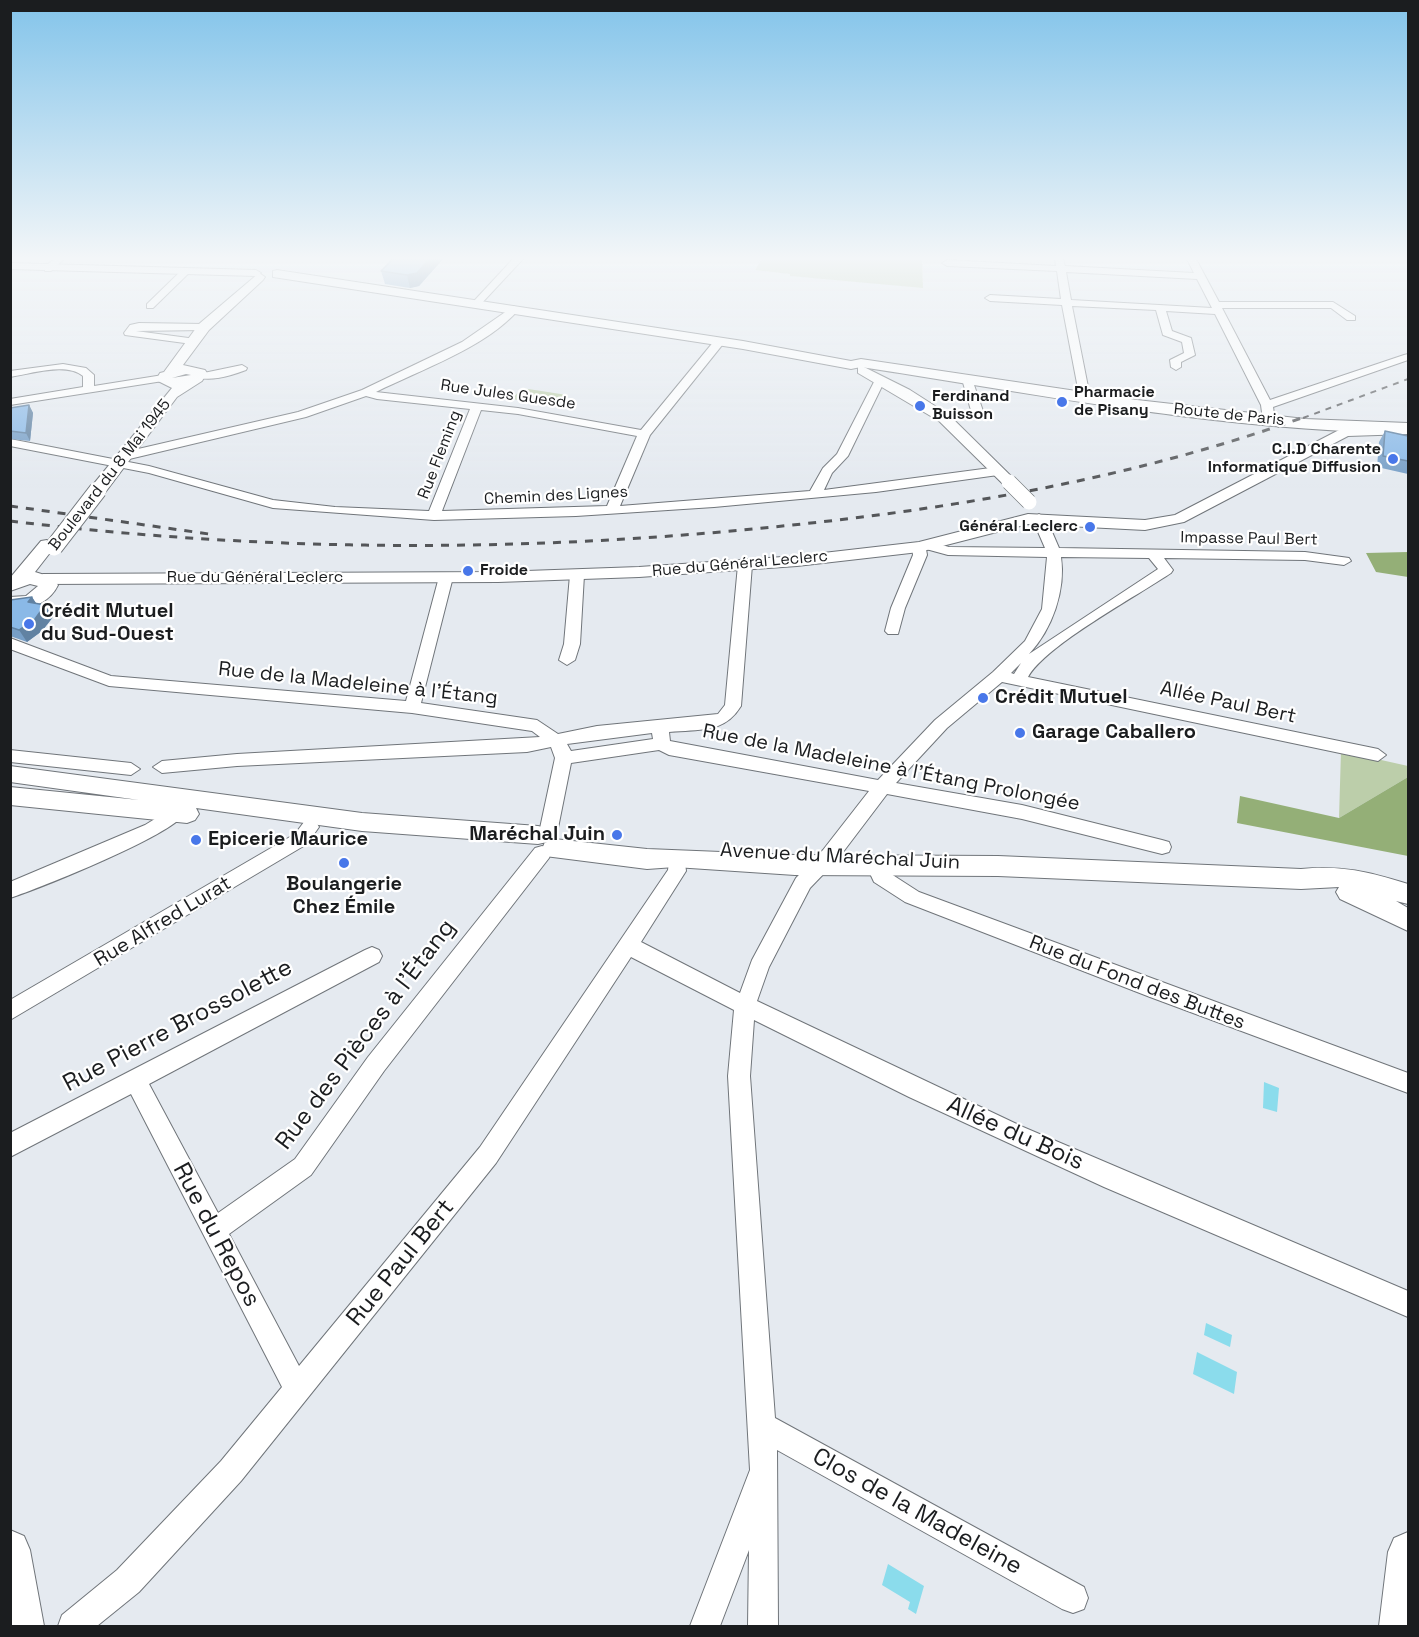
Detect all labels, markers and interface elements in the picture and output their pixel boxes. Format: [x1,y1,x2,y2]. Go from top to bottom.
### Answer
street label: Rue Jules Guesde [439,376,577,414]
place label: Pharmacie de Pisany [1074,383,1155,421]
place label: Ferdinand Buisson [932,387,1009,425]
marker: Pharmacie de Pisany [1055,395,1069,409]
street label: Boulevard du 8 Mai 1945 [45,396,175,554]
marker: Ferdinand Buisson [913,399,927,413]
street label: Route de Paris [1173,400,1285,430]
street label: Rue Fleming [414,408,466,502]
place label: C.I.D Charente Informatique Diffusion [1208,440,1381,478]
marker: C.I.D Charente Informatique Diffusion [1386,452,1400,466]
street label: Chemin des Lignes [484,483,628,509]
place label: Général Leclerc [959,517,1078,537]
marker: Général Leclerc [1083,520,1097,534]
street label: Impasse Paul Bert [1180,528,1318,550]
street label: Rue du Général Leclerc [651,547,829,581]
place label: Froide [480,561,528,581]
marker: Froide [461,564,475,578]
street label: Rue du Général Leclerc [167,568,343,588]
place label: Crédit Mutuel du Sud-Ouest [41,600,174,647]
marker: Crédit Mutuel du Sud-Ouest [22,617,36,631]
street label: Rue de la Madeleine à l'Étang [217,657,499,711]
street label: Allée Paul Bert [1158,677,1298,729]
place label: Crédit Mutuel [995,686,1128,710]
marker: Crédit Mutuel [976,691,990,705]
street label: Rue de la Madeleine à l'Étang Prolongée [700,720,1082,816]
place label: Garage Caballero [1032,721,1196,745]
marker: Garage Caballero [1013,726,1027,740]
place label: Maréchal Juin [469,823,605,847]
place label: Epicerie Maurice [208,828,368,852]
marker: Maréchal Juin [610,828,624,842]
marker: Epicerie Maurice [189,833,203,847]
street label: Avenue du Maréchal Juin [719,839,961,875]
marker: Boulangerie Chez Émile [337,856,351,870]
street label: Rue Alfred Lurat [90,872,236,972]
place label: Boulangerie Chez Émile [286,873,402,920]
street label: Rue des Pièces à l'Étang [270,914,462,1156]
street label: Rue du Fond des Buttes [1026,931,1248,1035]
street label: Rue Pierre Brossolette [59,953,297,1099]
street label: Allée du Bois [942,1091,1088,1177]
street label: Rue du Repos [166,1158,266,1312]
street label: Rue Paul Bert [341,1194,461,1332]
street label: Clos de la Madeleine [807,1442,1027,1582]

